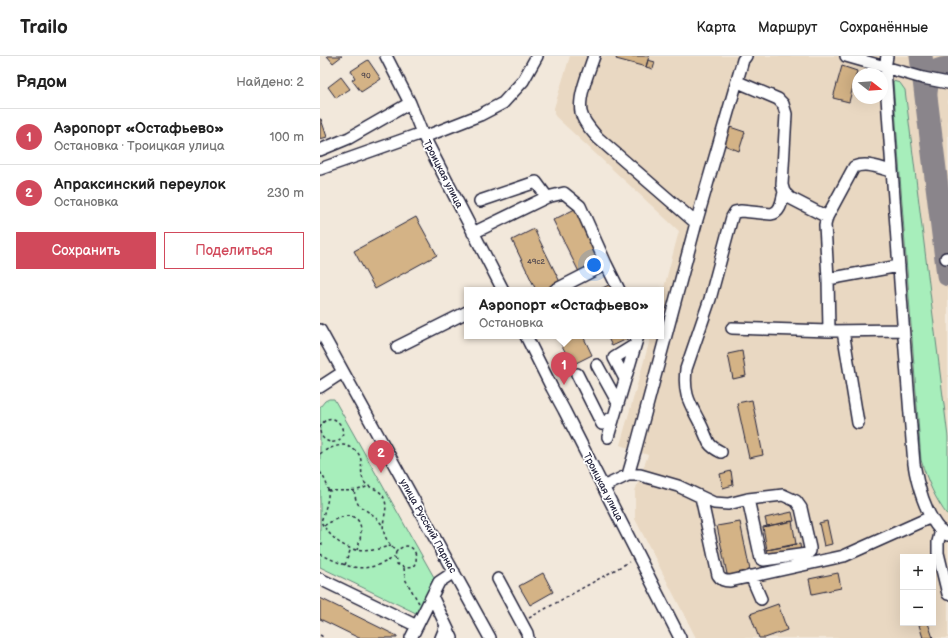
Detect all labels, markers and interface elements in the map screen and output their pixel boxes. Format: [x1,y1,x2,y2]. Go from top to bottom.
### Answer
text: Trailo [20,16,68,39]
text: Карта [697,19,736,36]
text: Маршрут [758,19,818,36]
text: Сохранённые [840,19,928,36]
north arrow [852,68,888,104]
house number: 90 [361,71,371,80]
text: Рядом [16,72,67,92]
text: Найдено: 2 [236,74,304,90]
text: Аэропорт «Остафьево» [54,119,224,138]
text: 1 [26,129,32,145]
text: 100 m [269,129,304,145]
text: Остановка · Троицкая улица [54,138,225,154]
street label: Троицкая улица [421,138,465,210]
text: Апраксинский переулок [54,175,226,194]
text: 2 [25,185,33,201]
text: 230 m [267,185,304,201]
text: Остановка [54,194,119,210]
button: Сохранить [16,232,156,269]
button: Поделиться [164,232,304,269]
your location [584,255,604,275]
house number: 49с2 [527,257,545,266]
popup [464,287,664,339]
text: Аэропорт «Остафьево» [479,296,649,315]
text: Остановка [479,315,544,331]
pin: 1 [551,352,577,385]
pin: 2 [368,440,394,473]
street label: Троицкая улица [581,451,625,523]
street label: улица Русский Парнас [397,477,459,575]
map controls [900,554,936,626]
button: + [900,554,936,590]
button: − [900,590,936,626]

